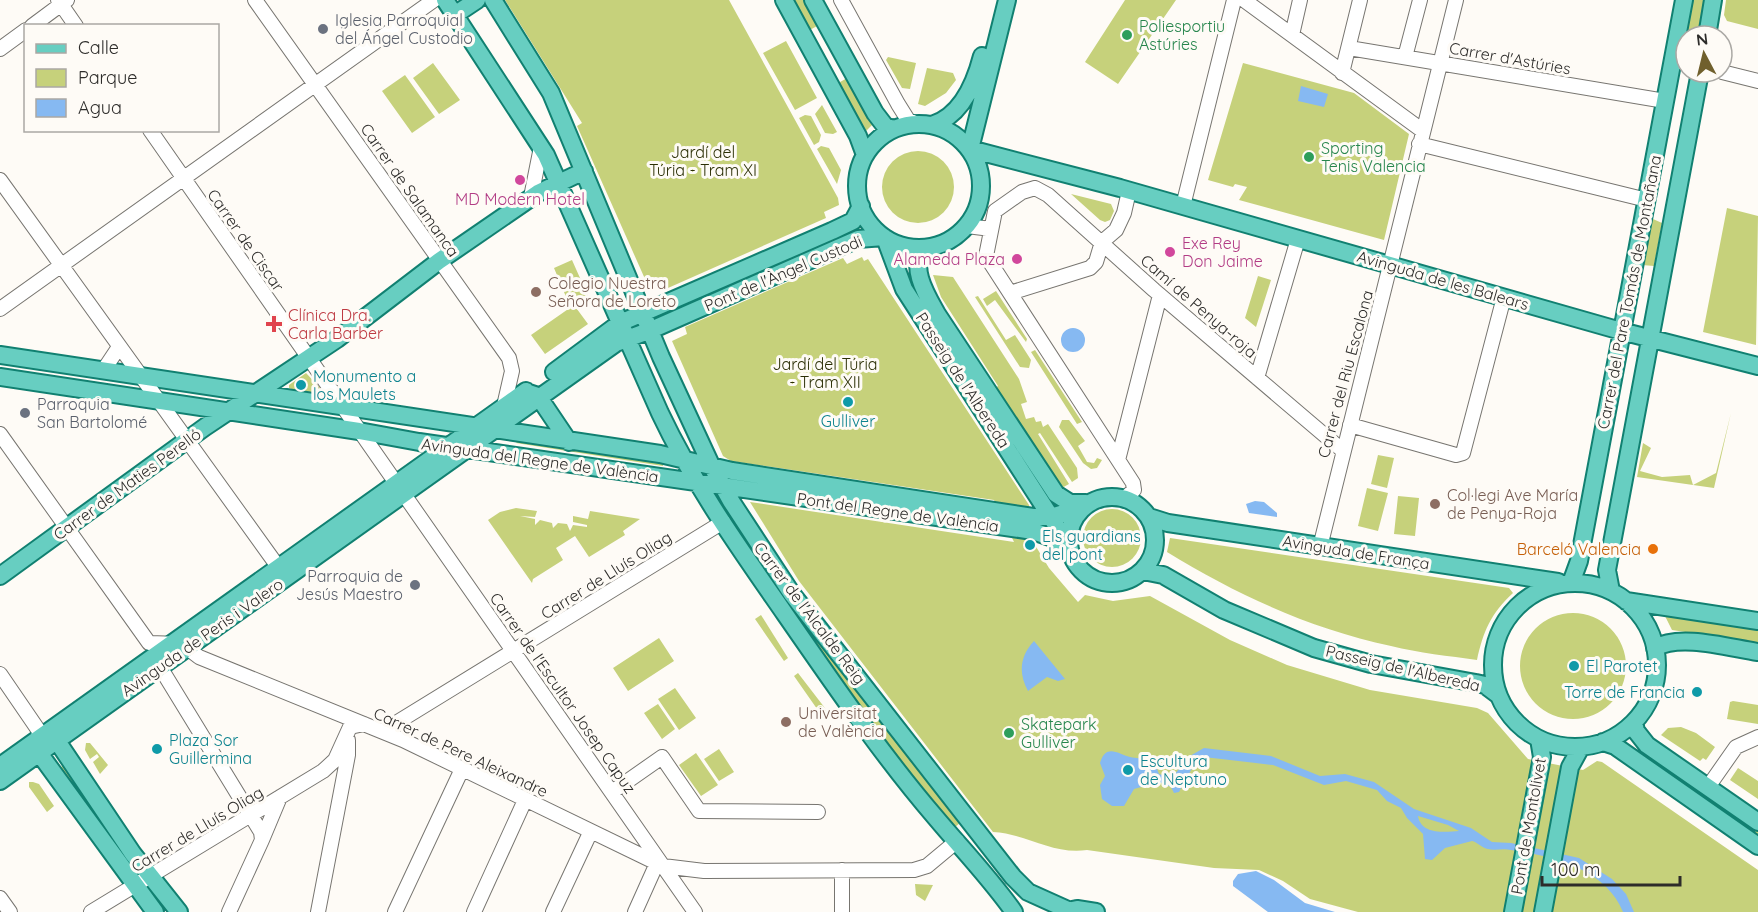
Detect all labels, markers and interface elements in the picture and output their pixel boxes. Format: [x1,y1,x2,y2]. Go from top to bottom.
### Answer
place label: Iglesia Parroquial del Ángel Custodio [335,10,473,48]
place label: Poliesportiu Astúries [1139,16,1225,54]
marker: Iglesia Parroquial del Ángel Custodio [316,22,330,36]
legend [24,24,219,132]
north arrow [1674,24,1734,84]
marker: Poliesportiu Astúries [1120,28,1134,42]
text: N [1695,28,1709,50]
text: Calle [78,36,119,59]
street label: Carrer d'Astúries [1448,37,1572,79]
text: Parque [78,66,137,89]
text: Agua [78,96,122,119]
street label: Carrer de Salamanca [356,119,464,261]
place label: Sporting Tenis Valencia [1321,138,1426,176]
park label: Jardí del Túria - Tram XI [649,142,757,180]
marker: Sporting Tenis Valencia [1302,150,1316,164]
street label: Carrer del Pare Tomás de Montañana [1593,153,1665,431]
marker: MD Modern Hotel [513,173,527,187]
street label: Carrer de Ciscar [203,185,289,295]
place label: MD Modern Hotel [455,189,585,209]
street label: Pont de l'Àngel Custodi [701,231,865,315]
place label: Exe Rey Don Jaime [1182,233,1263,271]
marker: Exe Rey Don Jaime [1163,245,1177,259]
street label: Avinguda de les Balears [1355,246,1531,314]
place label: Alameda Plaza [894,249,1005,269]
street label: Camí de Penya-roja [1137,250,1261,362]
marker: Alameda Plaza [1010,252,1024,266]
place label: Colegio Nuestra Señora de Loreto [548,273,676,311]
marker: Colegio Nuestra Señora de Loreto [529,285,543,299]
street label: Carrer del Riu Escalona [1313,288,1377,460]
place label: Clínica Dra. Carla Barber [288,305,383,343]
street label: Passeig de l'Albereda [912,308,1014,452]
marker: Clínica Dra. Carla Barber [265,315,283,333]
park label: Jardí del Túria - Tram XII [772,354,878,392]
place label: Monumento a los Maulets [313,366,416,404]
marker: Monumento a los Maulets [294,378,308,392]
place label: Parroquia San Bartolomé [37,394,147,432]
marker: Gulliver [841,395,855,409]
marker: Parroquia San Bartolomé [18,406,32,420]
place label: Gulliver [821,411,875,431]
street label: Carrer de Maties Perelló [49,424,205,544]
street label: Avinguda del Regne de València [420,433,660,487]
place label: Col·legi Ave María de Penya-Roja [1447,485,1578,523]
street label: Pont del Regne de València [796,488,1000,536]
marker: Col·legi Ave María de Penya-Roja [1428,497,1442,511]
place label: Els guardians del pont [1042,526,1141,564]
street label: Carrer de Lluís Oliag [537,527,675,623]
street label: Avinguda de França [1281,530,1431,574]
street label: Carrer de l'Alcalde Reig [750,538,870,688]
marker: Els guardians del pont [1023,538,1037,552]
place label: Barceló Valencia [1517,539,1641,559]
marker: Barceló Valencia [1646,542,1660,556]
place label: Parroquia de Jesús Maestro [296,566,403,604]
street label: Avinguda de Peris i Valero [117,574,287,700]
marker: Parroquia de Jesús Maestro [408,578,422,592]
street label: Carrer de l'Escultor Josep Capuz [486,589,640,797]
street label: Passeig de l'Albereda [1324,641,1482,695]
place label: El Parotet [1586,656,1658,676]
marker: El Parotet [1567,659,1581,673]
place label: Torre de Francia [1564,682,1685,702]
marker: Torre de Francia [1690,685,1704,699]
street label: Carrer de Pere Aleixandre [371,703,551,801]
place label: Universitat de València [798,703,884,741]
place label: Skatepark Gulliver [1021,714,1097,752]
marker: Universitat de València [779,715,793,729]
marker: Skatepark Gulliver [1002,726,1016,740]
place label: Plaza Sor Guillermina [169,730,252,768]
marker: Plaza Sor Guillermina [150,742,164,756]
place label: Escultura de Neptuno [1140,751,1227,789]
street label: Pont de Montolivet [1506,756,1550,896]
marker: Escultura de Neptuno [1121,763,1135,777]
street label: Carrer de Lluís Oliag [127,782,267,876]
scale bar [1542,849,1680,887]
text: 100 m [1551,858,1600,881]

